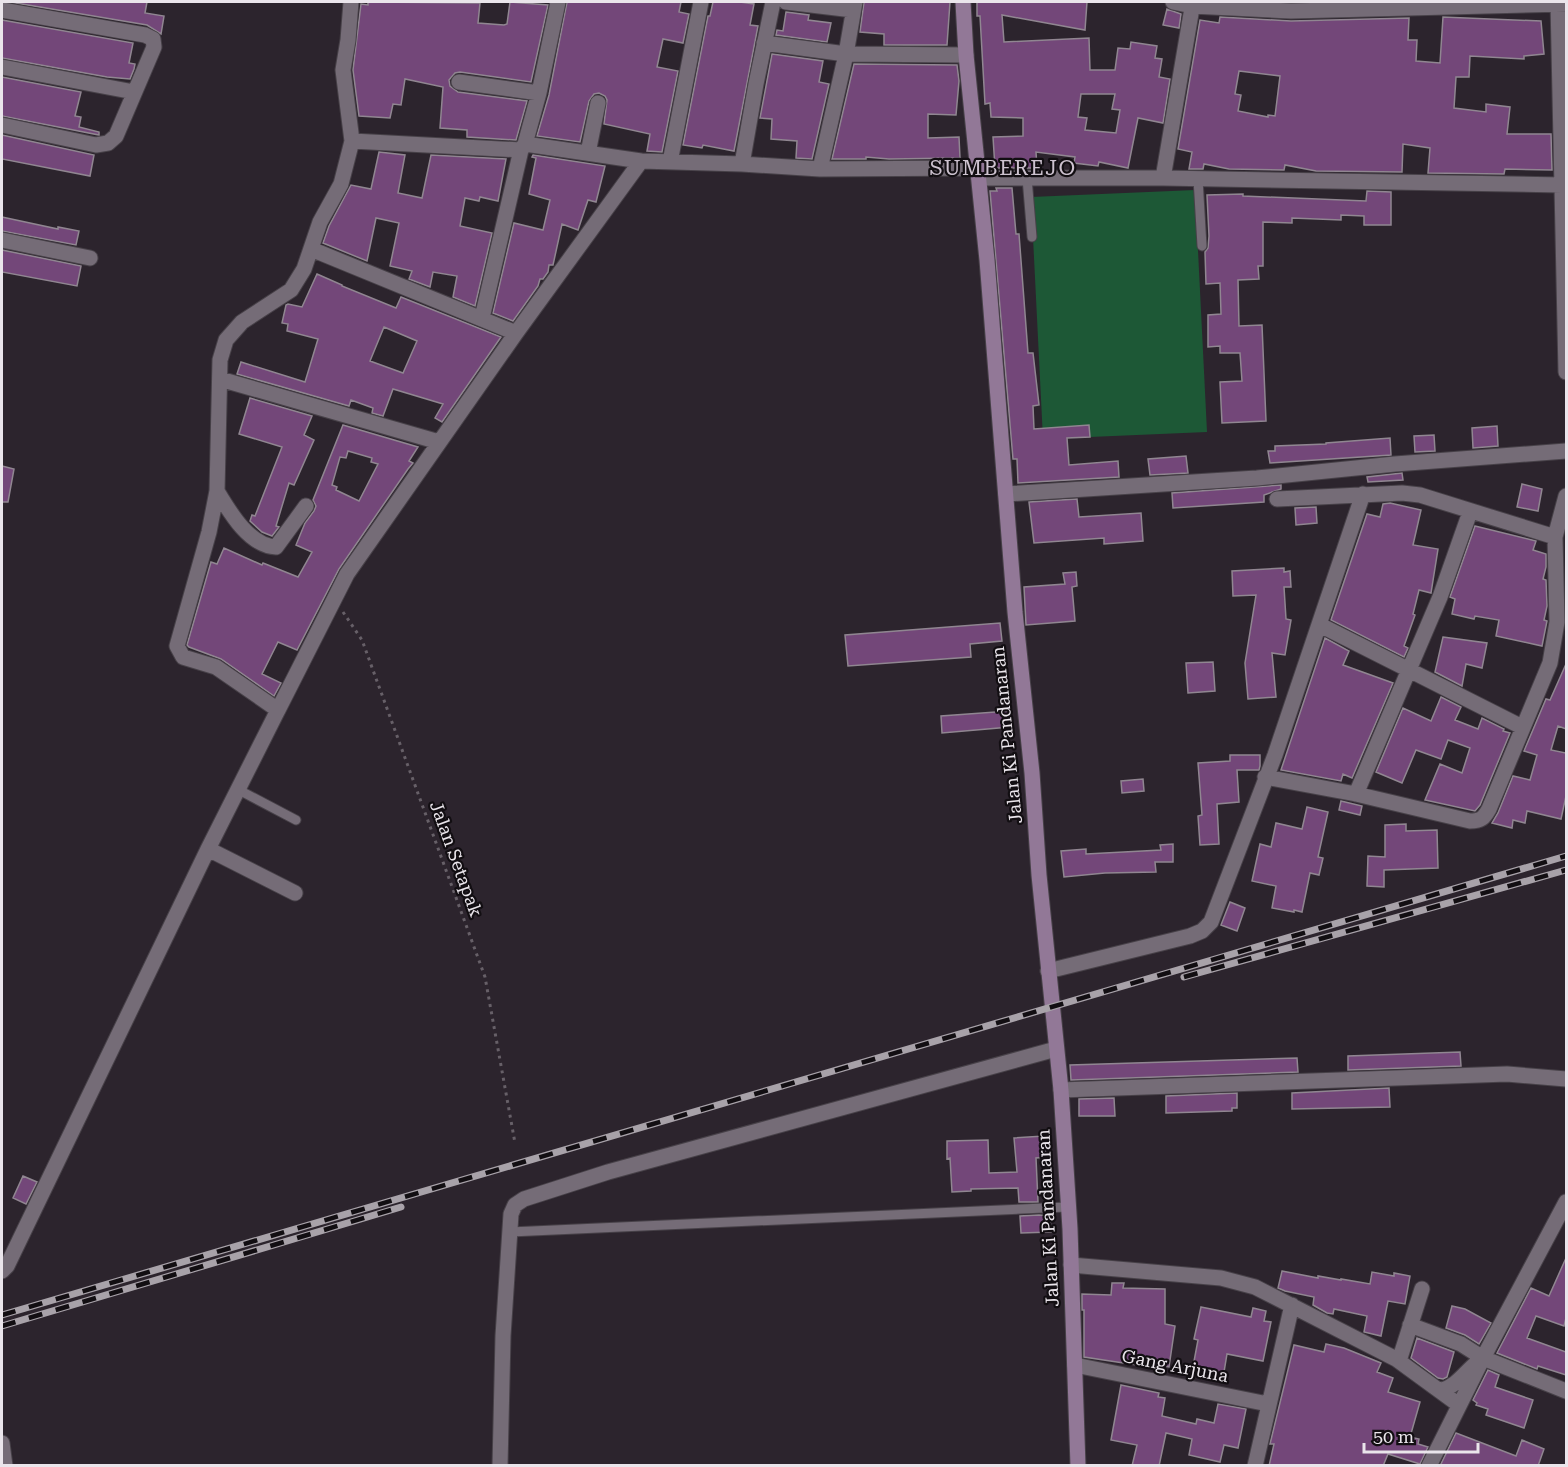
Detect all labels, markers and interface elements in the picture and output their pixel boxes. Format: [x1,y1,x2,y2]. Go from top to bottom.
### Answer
district label: SUMBEREJO [929,156,1077,180]
street label: Jalan Ki Pandanaran [987,645,1026,825]
street label: Jalan Setapak [426,798,487,919]
street label: Jalan Ki Pandanaran [1032,1128,1063,1307]
street label: Gang Arjuna [1120,1345,1231,1386]
scale bar [1364,1416,1478,1454]
text: 50 m [1373,1426,1414,1447]

